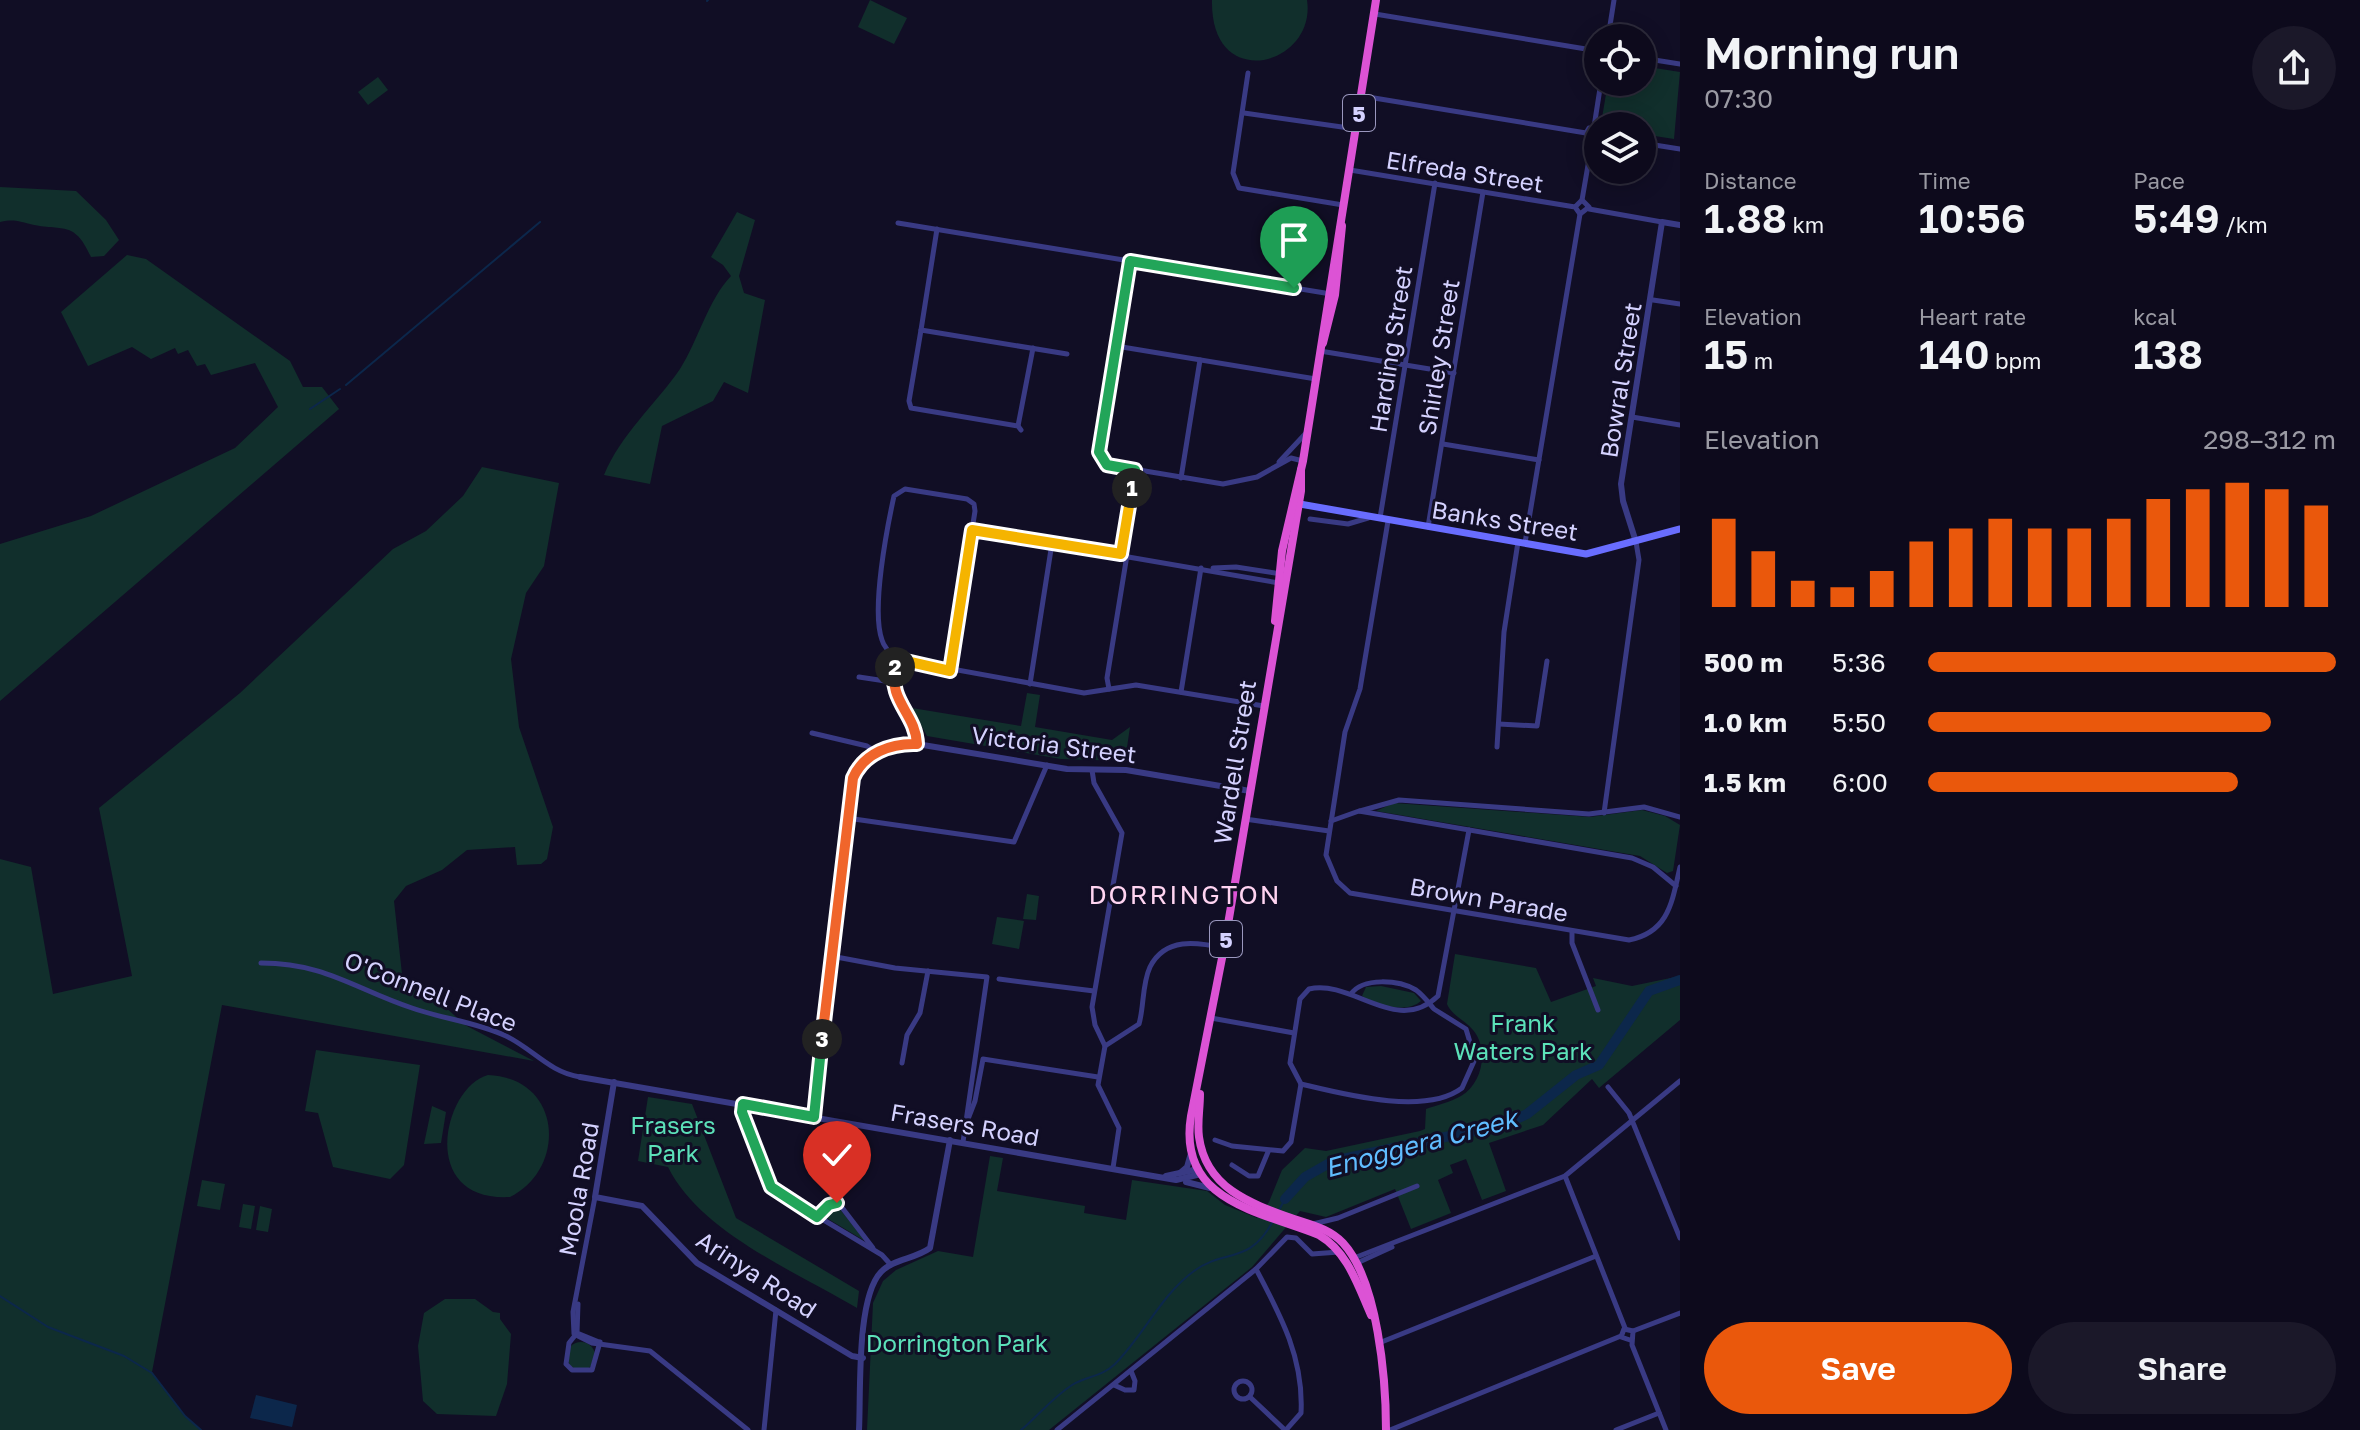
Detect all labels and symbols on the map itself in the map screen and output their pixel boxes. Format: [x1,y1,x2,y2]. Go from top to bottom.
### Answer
road number: 5 [1343,95,1375,131]
street label: Elfreda Street [1384,144,1546,198]
pin [1260,206,1328,288]
street label: Harding Street [1362,263,1418,435]
street label: Shirley Street [1411,277,1465,437]
street label: Bowral Street [1593,300,1647,460]
pin: 1 [1112,468,1152,508]
street label: Banks Street [1430,494,1580,546]
pin: 2 [875,647,915,687]
street label: Wardell Street [1207,678,1261,846]
street label: Victoria Street [970,719,1138,769]
street label: Brown Parade [1408,871,1570,927]
district label: DORRINGTON [1088,879,1282,910]
road number: 5 [1210,921,1242,957]
street label: O'Connell Place [341,945,521,1037]
park label: Frank Waters Park [1454,1008,1592,1065]
pin: 3 [802,1019,842,1059]
street label: Frasers Road [888,1097,1042,1151]
water label: Enoggera Creek [1321,1102,1523,1184]
park label: Frasers Park [630,1110,716,1167]
street label: Moola Road [552,1120,604,1258]
pin [803,1121,871,1203]
street label: Arinya Road [692,1224,822,1324]
park label: Dorrington Park [866,1328,1048,1357]

